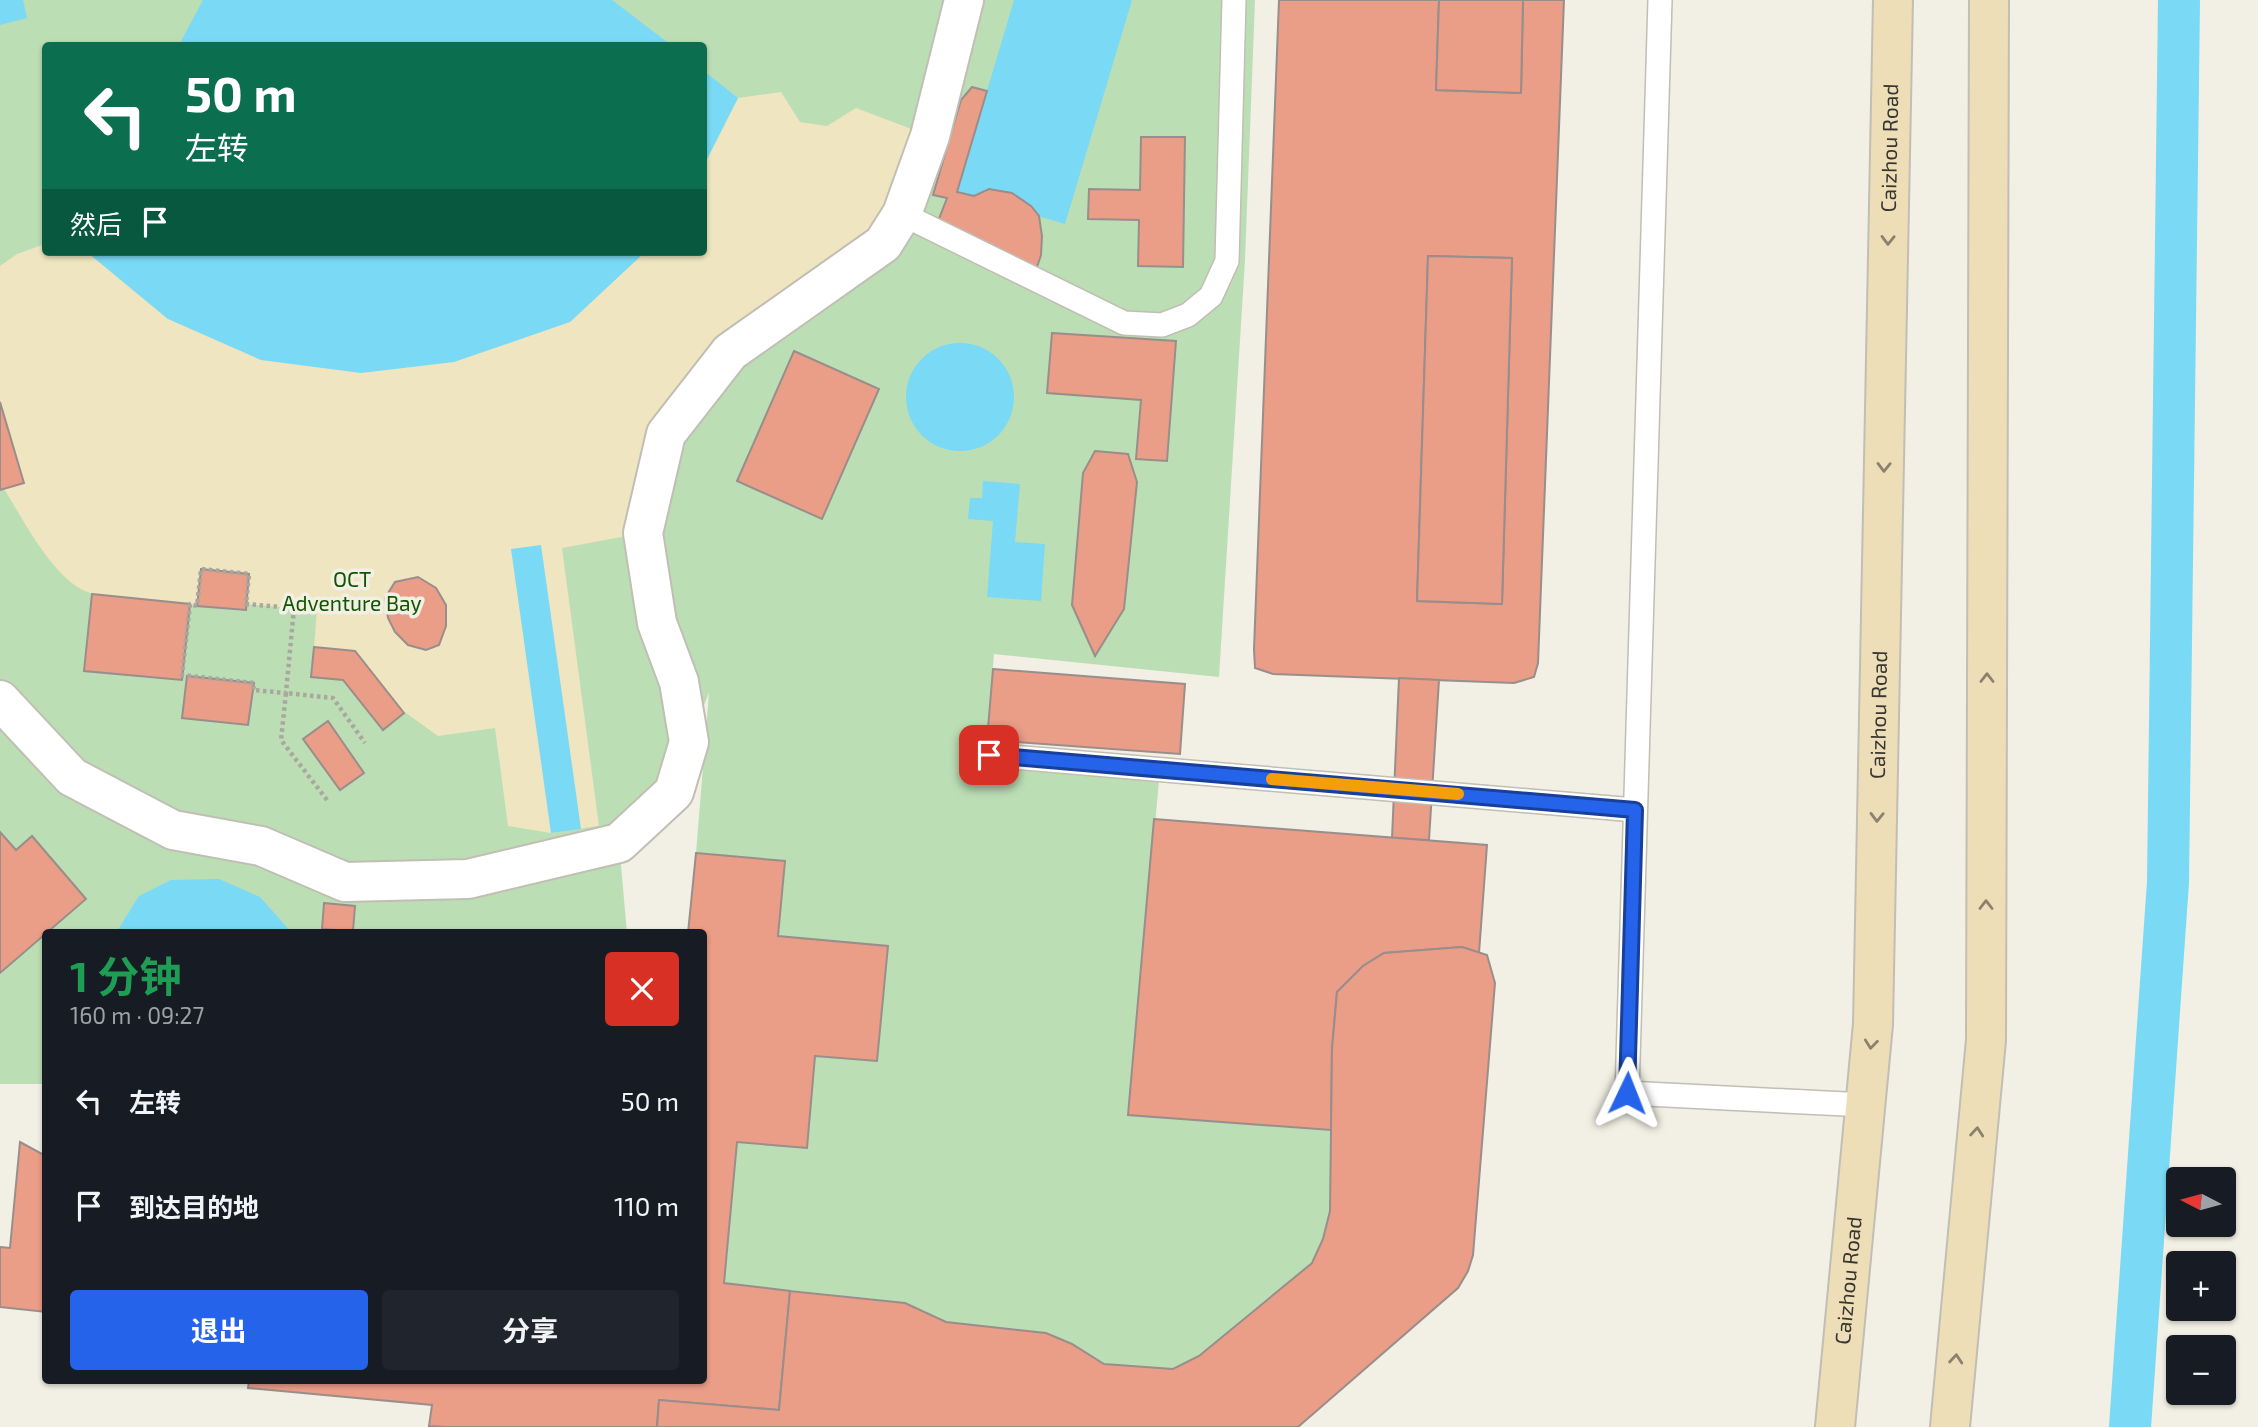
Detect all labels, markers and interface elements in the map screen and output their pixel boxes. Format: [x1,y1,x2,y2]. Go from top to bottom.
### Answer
text: 50 m [185,63,297,122]
icon: left [70,70,161,161]
street label: Caizhou Road [1875,83,1902,212]
text: 左转 [185,128,249,166]
icon: arrive [136,203,174,241]
text: 然后 [70,208,122,239]
one-way arrow [1880,235,1896,245]
one-way arrow [1876,462,1891,473]
park label: OCT Adventure Bay [282,566,422,615]
street label: Caizhou Road [1864,650,1891,779]
one-way arrow [1979,672,1995,683]
pin [959,725,1019,785]
icon: arrive [970,736,1008,774]
one-way arrow [1869,812,1884,823]
one-way arrow [1978,900,1994,910]
text: 1 分钟 [70,950,181,1000]
button: close [605,952,679,1026]
text: 160 m · 09:27 [70,1001,204,1029]
one-way arrow [1863,1039,1878,1050]
position arrow [1590,1056,1664,1130]
icon: left [70,1082,108,1120]
text: 50 m [621,1085,679,1116]
text: 左转 [129,1086,181,1117]
one-way arrow [1969,1127,1984,1138]
north arrow [2166,1167,2236,1237]
map controls [2166,1167,2236,1405]
icon: arrive [70,1187,108,1225]
text: 110 m [614,1190,679,1221]
text: 到达目的地 [129,1191,259,1222]
street label: Caizhou Road [1829,1215,1866,1346]
button: + [2166,1251,2236,1321]
button: 退出 [70,1290,368,1370]
button: 分享 [382,1290,679,1370]
button: − [2166,1335,2236,1405]
one-way arrow [1949,1353,1964,1365]

